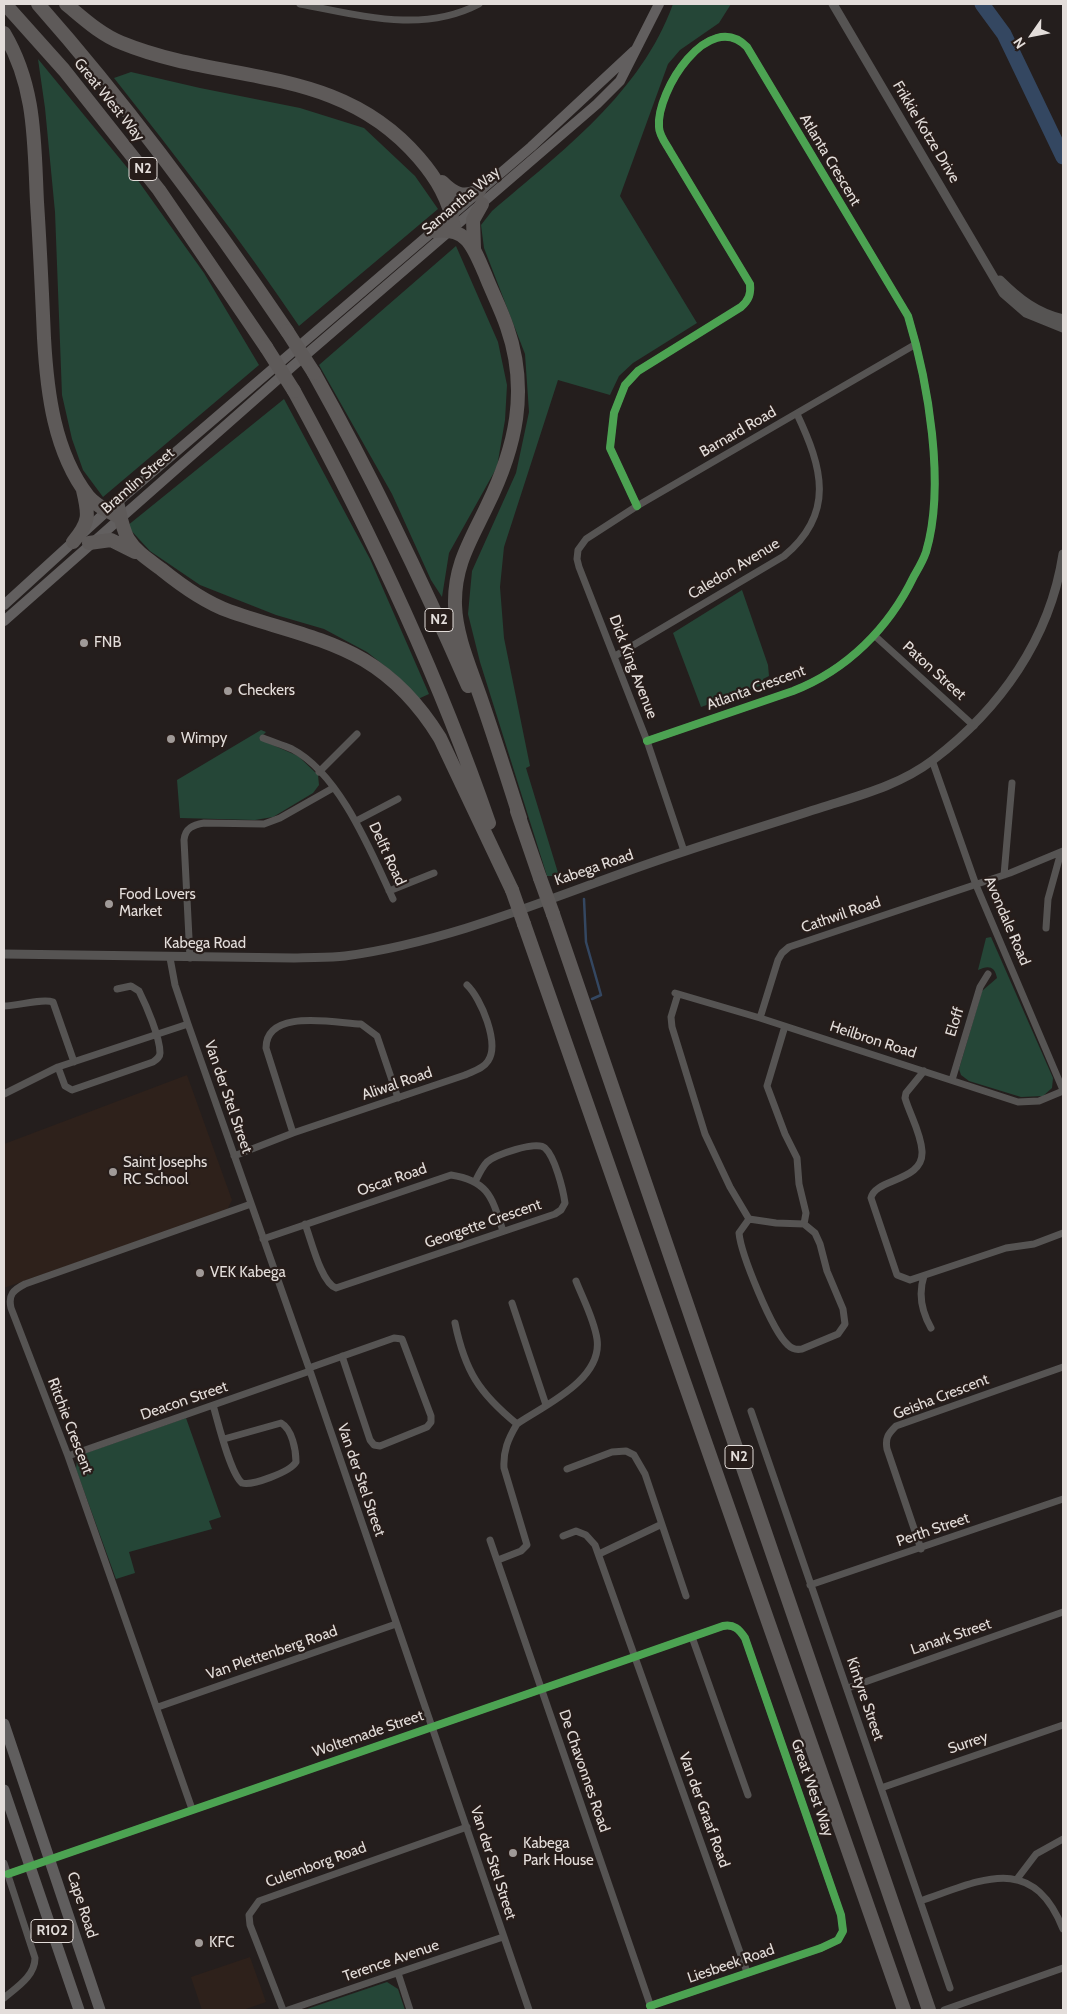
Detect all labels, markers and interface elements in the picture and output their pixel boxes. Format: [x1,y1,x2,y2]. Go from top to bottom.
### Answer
north arrow [1007,10,1057,60]
text: N [1009,34,1030,52]
street label: Great West Way [70,55,148,145]
street label: Frikkie Kotze Drive [889,78,963,186]
street label: Atlanta Crescent [796,111,864,209]
road number: N2 [129,157,157,180]
street label: Samantha Way [418,163,504,239]
street label: Barnard Road [697,403,779,461]
street label: Bramlin Street [98,444,178,518]
street label: Caledon Avenue [685,535,783,603]
road number: N2 [425,608,453,632]
street label: Dick King Avenue [605,613,661,721]
place label: FNB [94,634,121,652]
marker: FNB [78,637,90,649]
street label: Paton Street [899,638,969,704]
street label: Atlanta Crescent [704,662,808,714]
place label: Checkers [238,682,295,700]
marker: Checkers [222,685,234,697]
place label: Wimpy [181,730,227,748]
marker: Wimpy [165,733,177,745]
street label: Delft Road [364,819,410,889]
street label: Kabega Road [552,846,636,890]
street label: Avondale Road [980,874,1034,968]
place label: Food Lovers Market [119,886,196,921]
street label: Cathwil Road [799,893,883,937]
marker: Food Lovers Market [103,898,115,910]
street label: Kabega Road [164,935,246,953]
street label: Eloff [942,1005,968,1039]
street label: Heilbron Road [827,1018,919,1062]
street label: Van der Stel Street [200,1038,256,1156]
street label: Aliwal Road [359,1064,435,1104]
place label: Saint Josephs RC School [123,1154,207,1189]
street label: Oscar Road [355,1160,429,1200]
marker: Saint Josephs RC School [107,1166,119,1178]
street label: Georgette Crescent [422,1196,544,1252]
place label: VEK Kabega [210,1264,286,1282]
marker: VEK Kabega [194,1267,206,1279]
street label: Geisha Crescent [891,1370,991,1424]
street label: Ritchie Crescent [43,1375,97,1477]
street label: Deacon Street [138,1378,230,1424]
street label: Van der Stel Street [333,1421,389,1539]
road number: N2 [725,1445,753,1468]
street label: Perth Street [894,1509,972,1551]
street label: Lanark Street [909,1615,993,1659]
street label: Van Plettenberg Road [204,1622,340,1684]
street label: Kintyre Street [842,1655,888,1743]
street label: Woltemade Street [310,1707,426,1761]
street label: De Chavonnes Road [555,1707,613,1835]
street label: Surrey [946,1728,990,1758]
street label: Great West Way [787,1737,837,1839]
street label: Van der Graaf Road [675,1750,733,1870]
street label: Van der Stel Street [466,1804,520,1922]
place label: Kabega Park House [523,1835,594,1870]
street label: Culemborg Road [263,1838,369,1892]
marker: Kabega Park House [507,1847,519,1859]
street label: Cape Road [63,1870,101,1940]
road number: R102 [31,1920,73,1942]
place label: KFC [209,1934,234,1952]
street label: Terence Avenue [341,1936,441,1986]
marker: KFC [193,1937,205,1949]
street label: Liesbeek Road [685,1941,777,1987]

